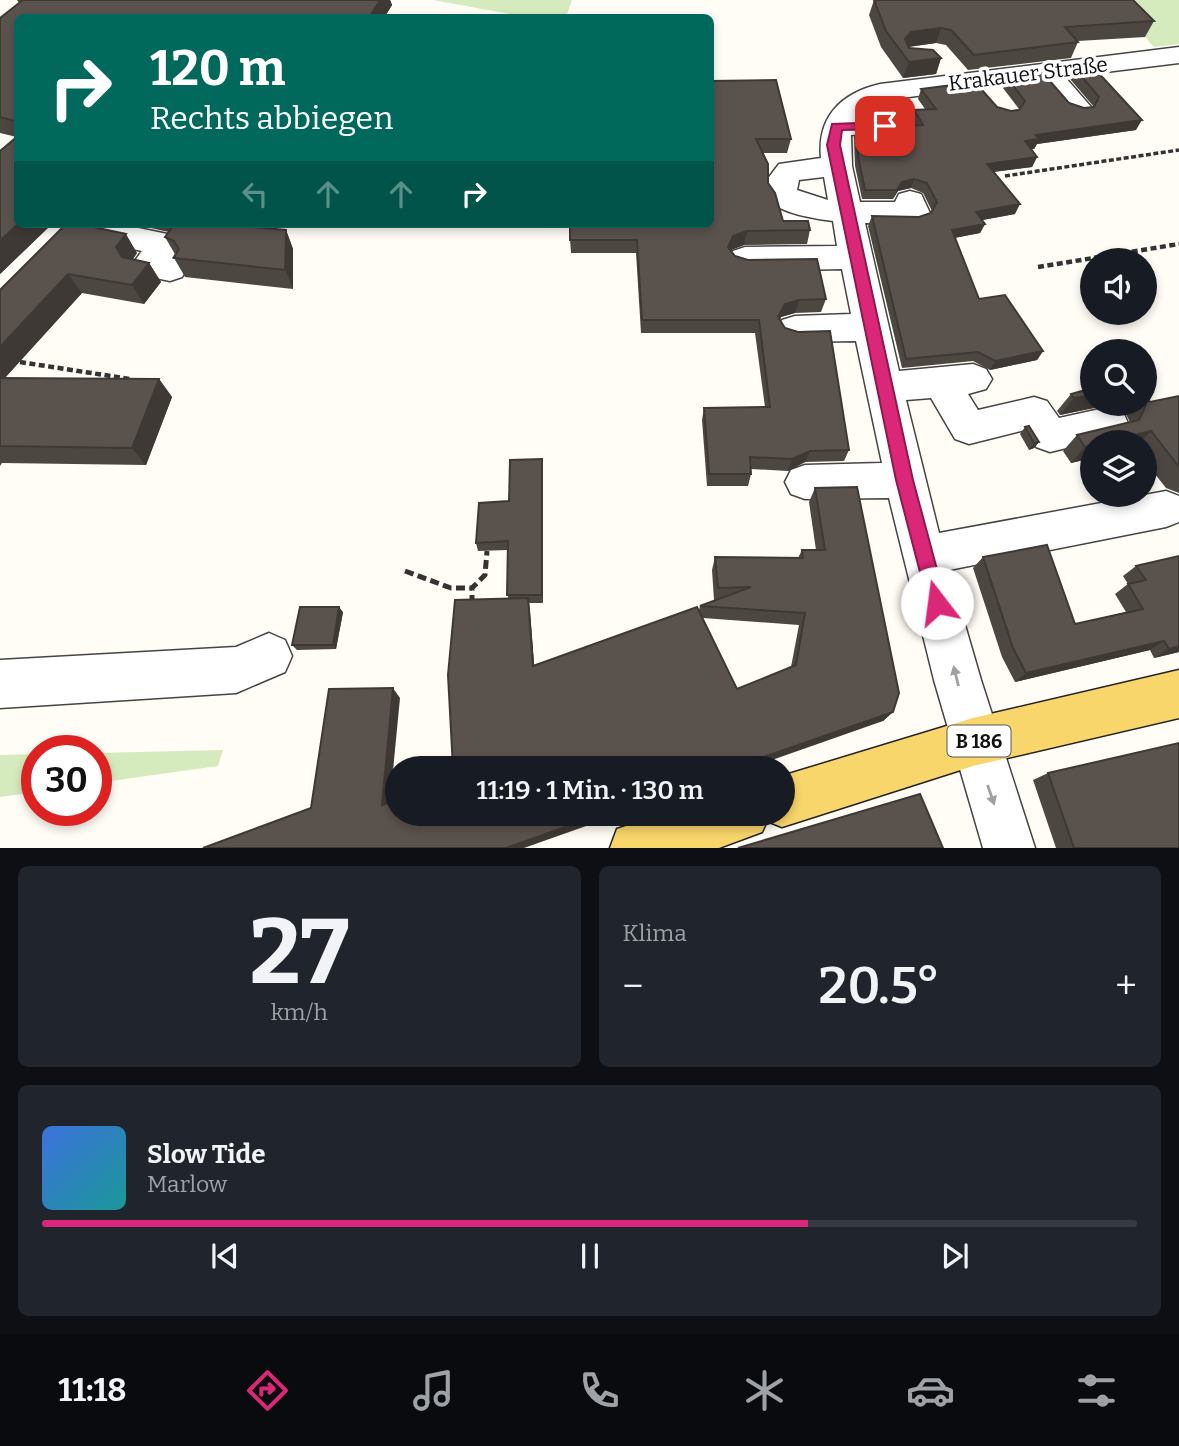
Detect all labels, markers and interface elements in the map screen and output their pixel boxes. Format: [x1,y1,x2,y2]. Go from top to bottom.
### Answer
text: 120 m [150,39,285,98]
icon: right [35,42,126,133]
street label: Krakauer Straße [947,51,1109,97]
pin [855,96,915,156]
text: Rechts abbiegen [150,99,393,137]
icon: arrive [866,107,904,145]
icon: left [236,175,274,213]
icon: ahead [309,175,347,213]
icon: ahead [382,175,420,213]
icon: right [455,175,493,213]
map controls [1080,248,1157,507]
button: sound [1080,248,1157,325]
button: search [1080,339,1157,416]
button: layers [1080,430,1157,507]
position arrow [900,566,974,640]
one-way arrow [950,665,961,687]
road number: B 186 [948,726,1010,756]
speed limit sign: 30 [21,735,112,826]
text: 11:19 · 1 Min. · 130 m [476,775,704,806]
one-way arrow [986,784,997,805]
text: 27 [249,898,349,1007]
text: Klima [623,919,687,947]
text: 20.5° [819,954,940,1017]
text: − [623,963,643,1009]
text: + [1115,963,1137,1009]
text: km/h [271,998,328,1026]
text: Slow Tide [147,1139,266,1170]
text: Marlow [147,1170,227,1198]
icon: previous [206,1237,244,1275]
icon: pause [571,1237,609,1275]
icon: next [936,1237,974,1275]
icon: directions [243,1366,292,1415]
icon: music [409,1366,458,1415]
icon: phone [575,1366,624,1415]
icon: climate [740,1366,789,1415]
icon: car [906,1366,955,1415]
icon: filters [1072,1366,1121,1415]
text: 11:18 [58,1371,127,1409]

